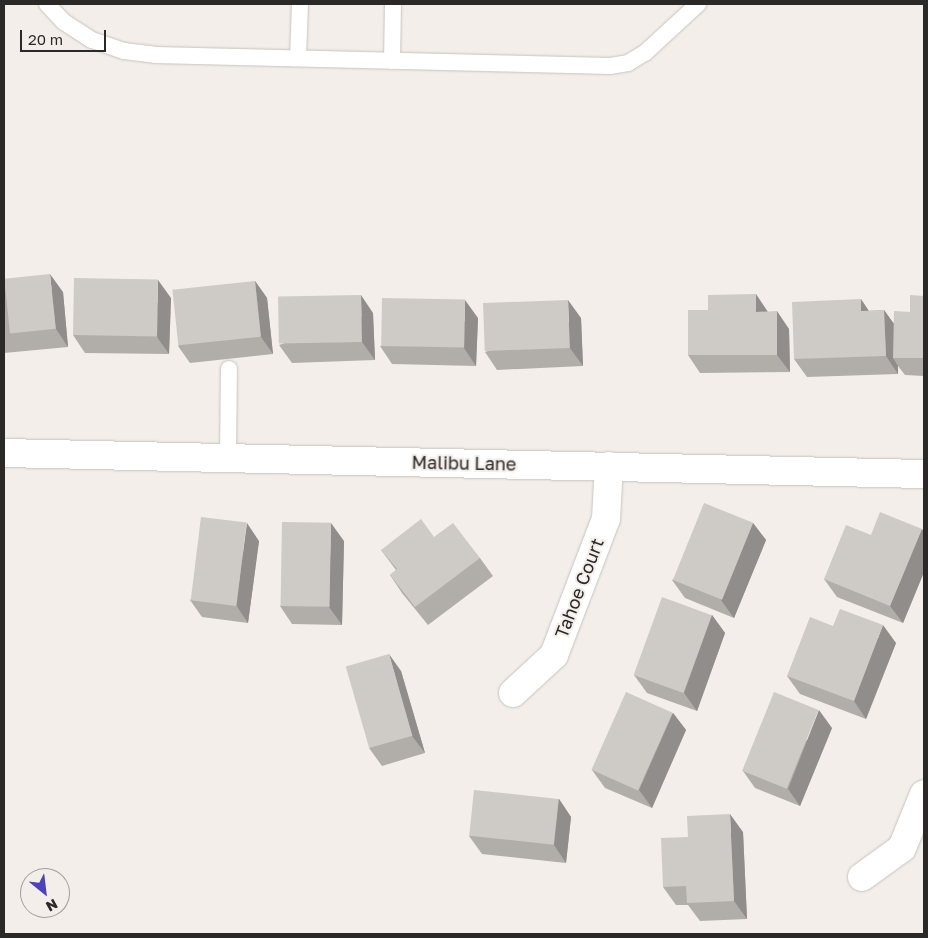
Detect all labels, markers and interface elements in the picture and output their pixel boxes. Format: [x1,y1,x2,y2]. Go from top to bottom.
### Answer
scale bar [22,20,109,52]
text: 20 m [28,30,63,48]
street label: Malibu Lane [411,451,517,475]
street label: Tahoe Court [550,535,608,641]
north arrow [20,868,70,918]
text: N [43,896,61,916]

